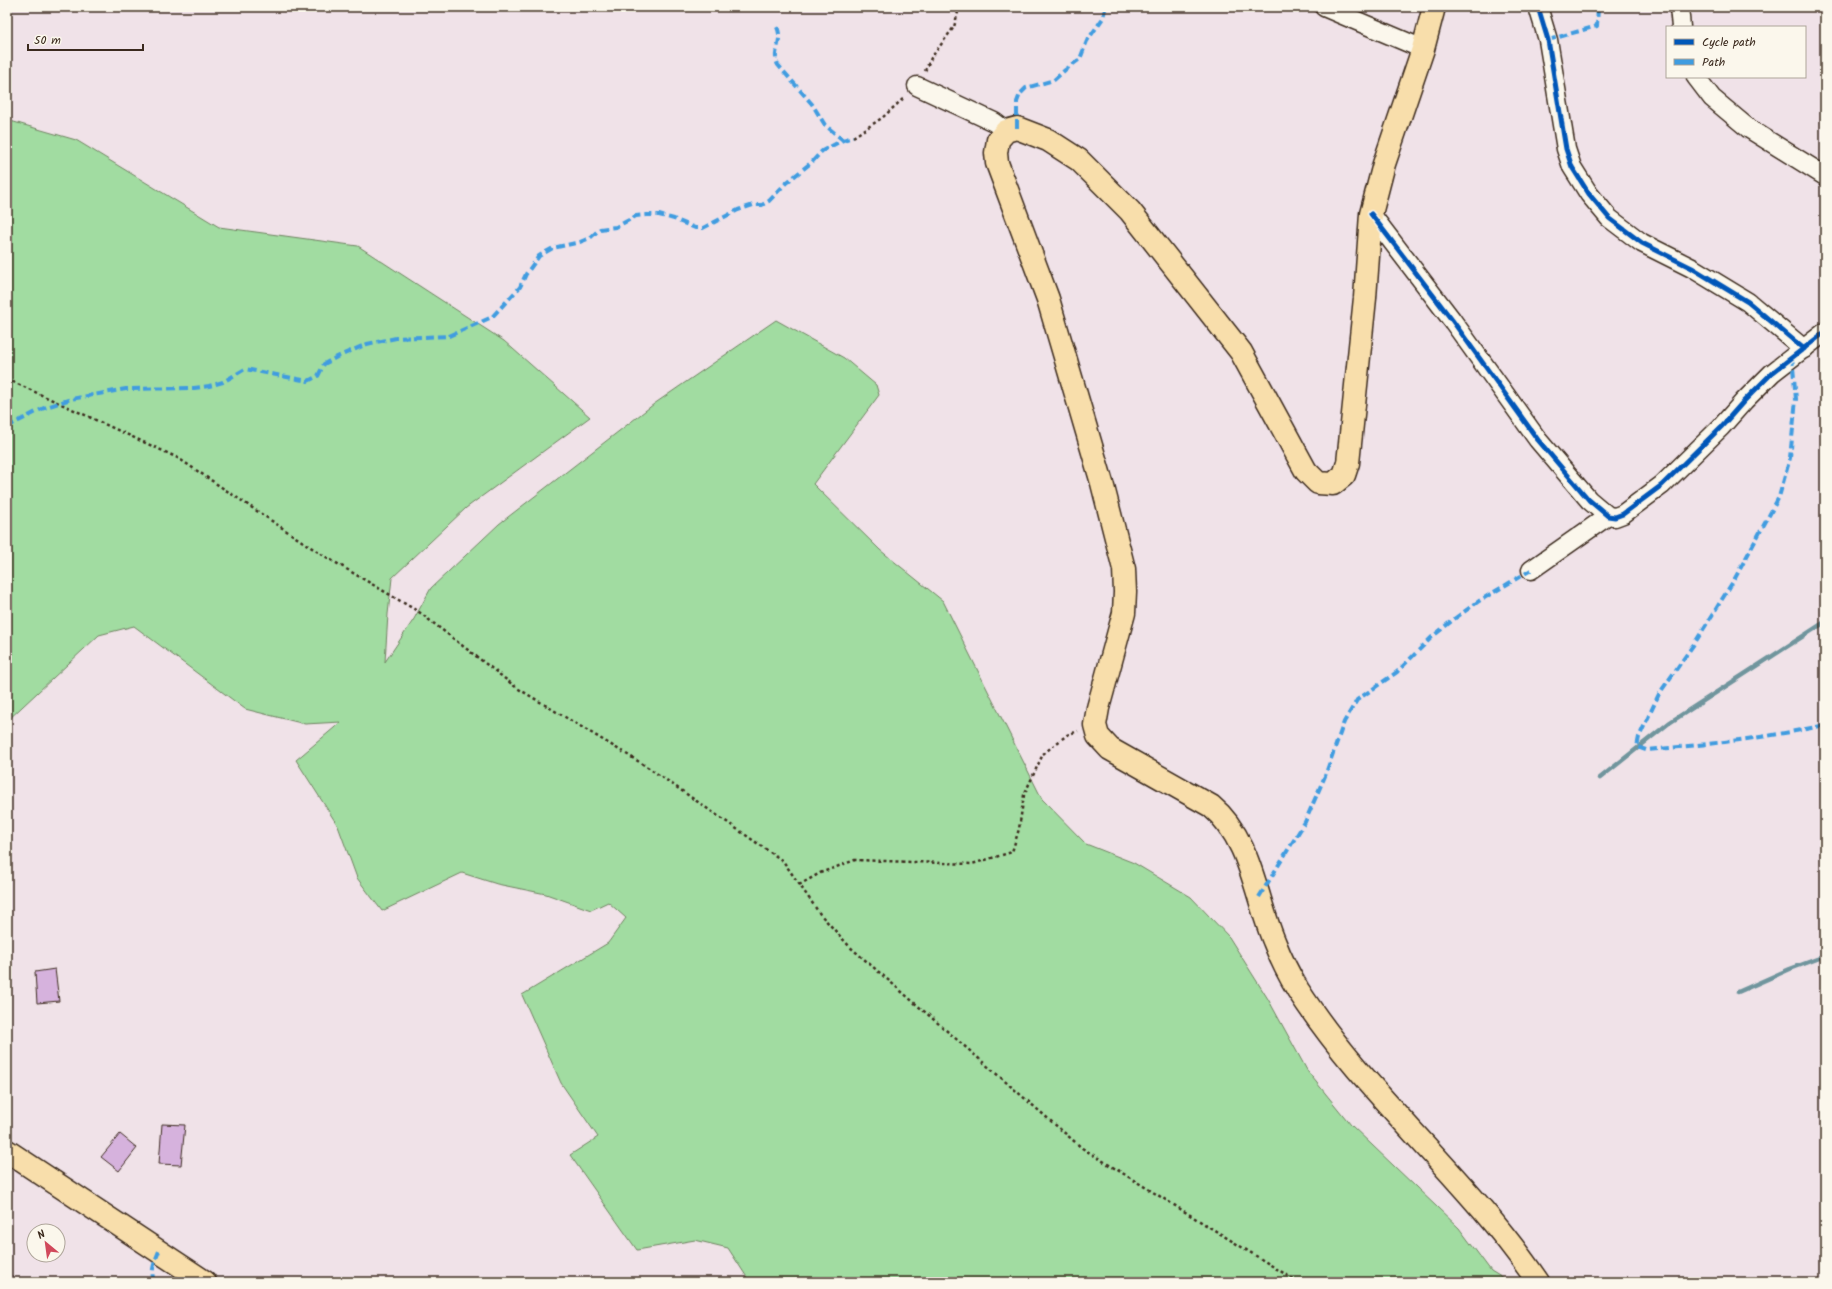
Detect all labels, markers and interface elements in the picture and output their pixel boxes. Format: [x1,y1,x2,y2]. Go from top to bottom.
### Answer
scale bar [28,26,143,52]
legend [1666,26,1806,78]
text: 50 m [34,31,61,50]
text: Cycle path [1702,33,1756,52]
text: Path [1702,53,1725,72]
north arrow [26,1223,66,1263]
text: N [34,1226,49,1245]

